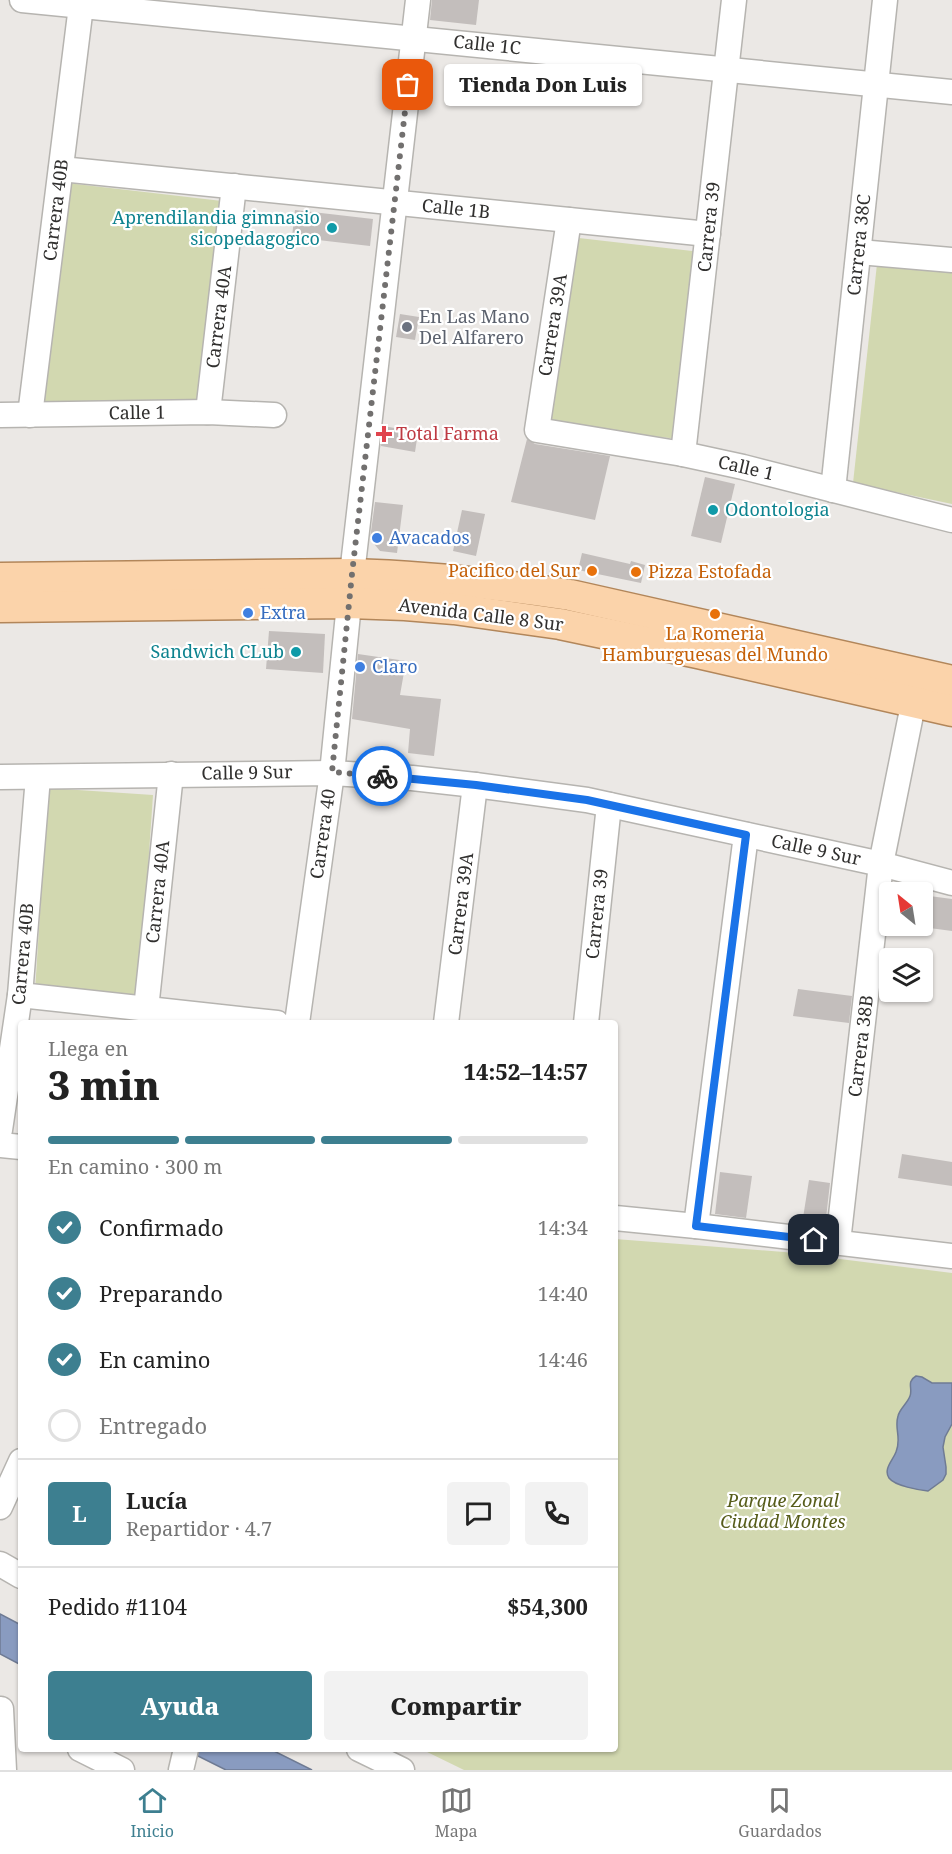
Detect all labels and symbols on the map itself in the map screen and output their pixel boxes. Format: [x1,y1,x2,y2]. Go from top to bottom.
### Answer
street label: Calle 1C [452,29,522,59]
pin [382,59,433,110]
callout: Tienda Don Luis [444,64,642,106]
street label: Carrera 40B [37,157,73,262]
street label: Carrera 39 [691,180,725,273]
street label: Calle 1B [421,192,491,224]
street label: Carrera 38C [841,193,875,297]
place label: Aprendilandia gimnasio sicopedagogico [112,205,320,250]
marker: Aprendilandia gimnasio sicopedagogico [325,221,339,235]
street label: Carrera 40A [200,264,236,370]
street label: Carrera 39A [532,272,572,378]
place label: En Las Mano Del Alfarero [419,304,530,349]
marker: En Las Mano Del Alfarero [400,320,414,334]
street label: Calle 1 [108,400,166,424]
place label: Total Farma [396,421,499,445]
marker: Total Farma [377,427,391,441]
street label: Calle 1 [716,449,777,485]
place label: Odontologia [725,497,830,521]
marker: Odontologia [706,503,720,517]
place label: Avacados [389,525,470,549]
marker: Avacados [370,531,384,545]
place label: Pacifico del Sur [448,558,581,582]
place label: Pizza Estofada [648,559,772,583]
marker: Pacifico del Sur [585,564,599,578]
marker: Pizza Estofada [629,565,643,579]
street label: Avenida Calle 8 Sur [397,592,565,636]
place label: Extra [260,600,306,624]
marker: Extra [241,606,255,620]
marker: La Romeria Hamburguesas del Mundo [708,607,722,621]
place label: La Romeria Hamburguesas del Mundo [602,621,828,666]
place label: Sandwich CLub [150,639,284,663]
marker: Sandwich CLub [289,645,303,659]
place label: Claro [372,654,418,678]
marker: Claro [353,660,367,674]
courier [352,746,412,806]
street label: Calle 9 Sur [201,759,293,785]
street label: Carrera 40 [304,787,340,881]
street label: Calle 9 Sur [769,828,864,870]
street label: Carrera 40A [140,839,174,945]
street label: Carrera 39A [442,851,478,957]
street label: Carrera 39 [579,867,613,960]
north arrow [879,882,933,936]
street label: Carrera 40B [6,902,38,1006]
street label: Carrera 38B [842,993,878,1098]
pin [788,1214,839,1265]
park label: Parque Zonal Ciudad Montes [720,1488,846,1533]

